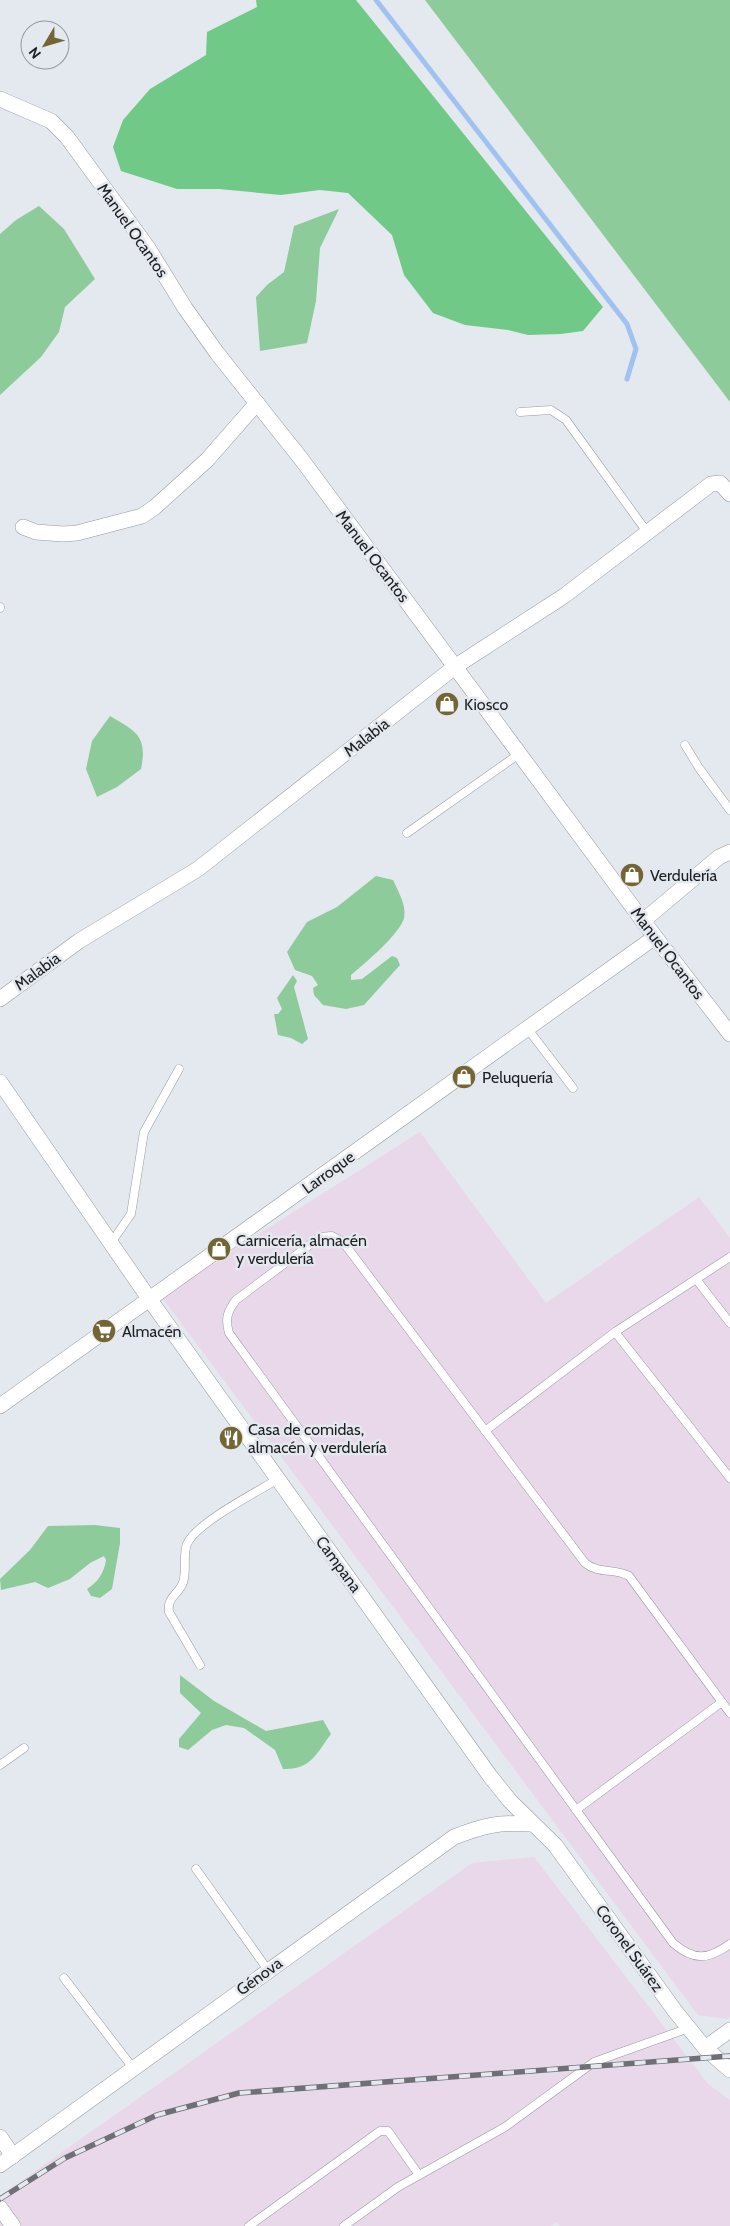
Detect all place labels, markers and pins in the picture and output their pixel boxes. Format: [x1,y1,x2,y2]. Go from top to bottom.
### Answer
shop icon: Kiosco [434,691,460,717]
place label: Kiosco [464,695,508,714]
shop icon: Verdulería [619,862,645,888]
place label: Verdulería [650,866,717,885]
shop icon: Peluquería [451,1064,477,1090]
place label: Peluquería [482,1068,553,1087]
place label: Carnicería, almacén y verdulería [236,1231,367,1268]
shop icon: Carnicería, almacén y verdulería [206,1236,232,1262]
supermarket icon: Almacén [91,1318,117,1344]
place label: Almacén [122,1322,182,1341]
place label: Casa de comidas, almacén y verdulería [248,1420,387,1457]
restaurant icon: Casa de comidas, almacén y verdulería [218,1425,244,1451]

